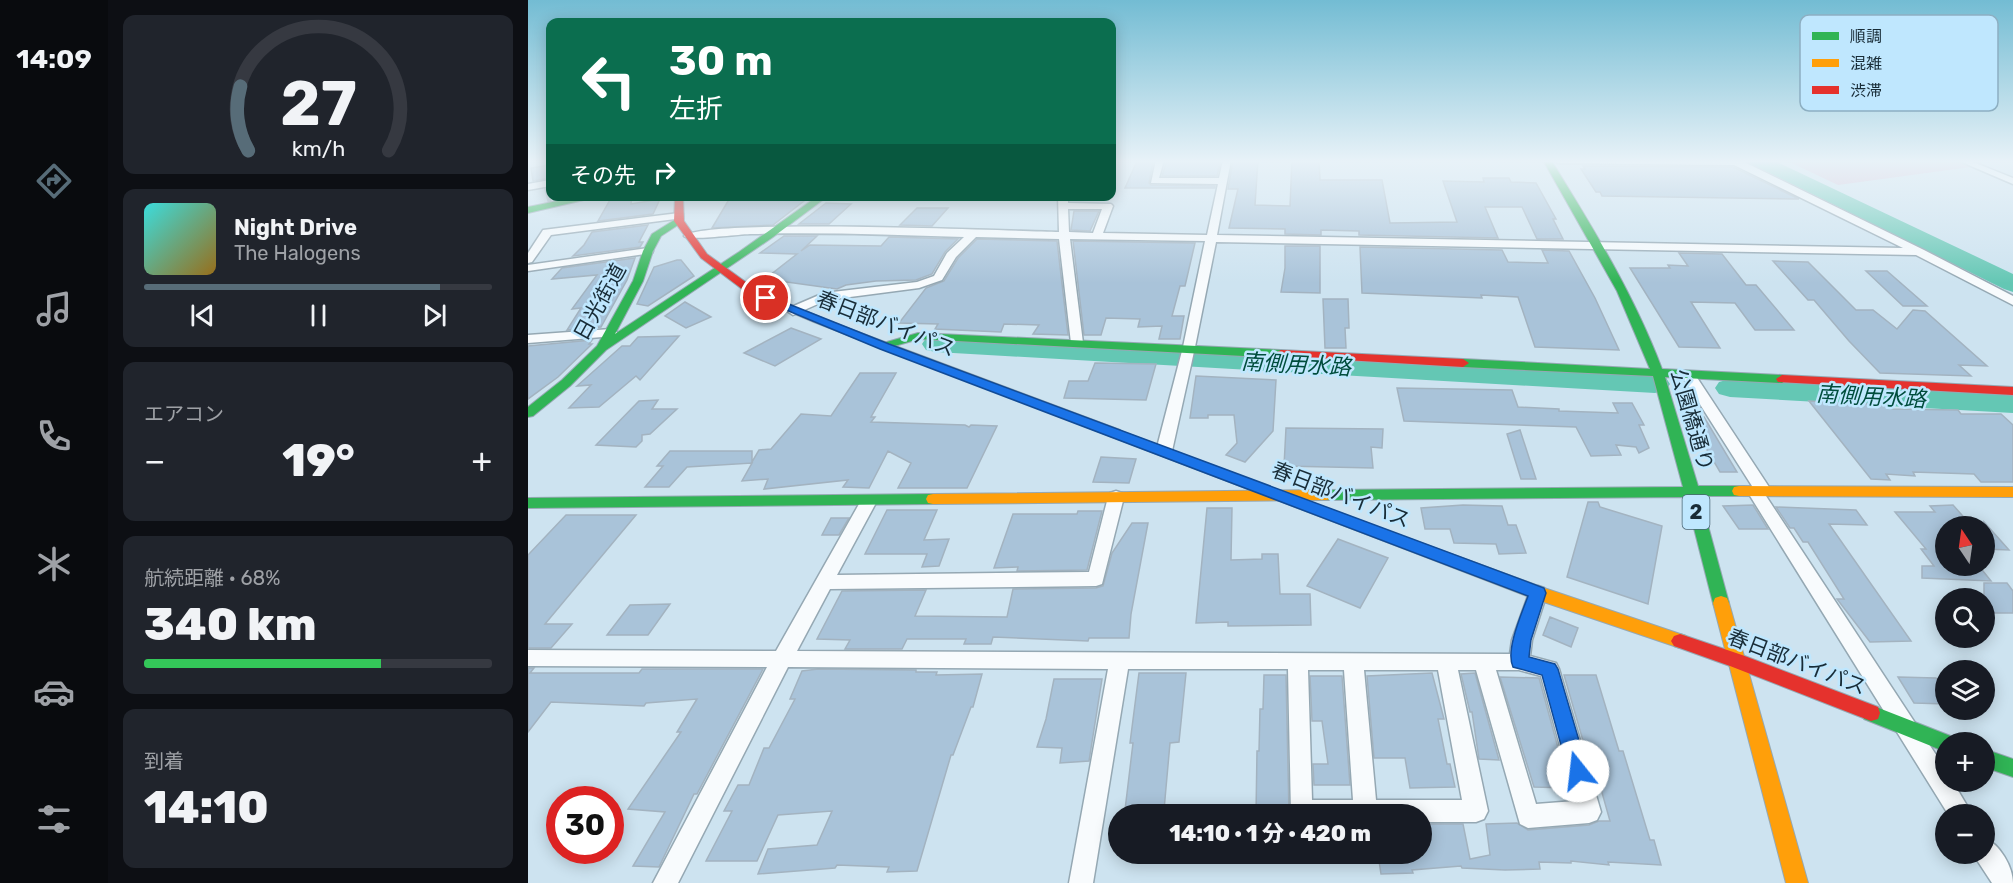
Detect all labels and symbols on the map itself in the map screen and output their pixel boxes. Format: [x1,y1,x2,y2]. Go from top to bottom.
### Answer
legend [1800,15,1998,111]
text: 順調 [1850,27,1882,46]
text: 混雑 [1850,54,1882,73]
text: 渋滞 [1850,81,1882,100]
street label: 日光街道 [568,259,631,345]
pin [740,272,791,323]
street label: 春日部バイパス [813,286,959,361]
water label: 南側用水路 [1240,348,1354,381]
street label: 公園橋通り [1666,366,1719,474]
water label: 南側用水路 [1815,380,1929,413]
street label: 春日部バイパス [1268,457,1414,532]
road number: 2 [1682,495,1710,529]
north arrow [1935,516,1995,576]
street label: 春日部バイパス [1724,624,1870,699]
position arrow [1546,739,1610,803]
speed limit sign: 30 [546,786,624,864]

